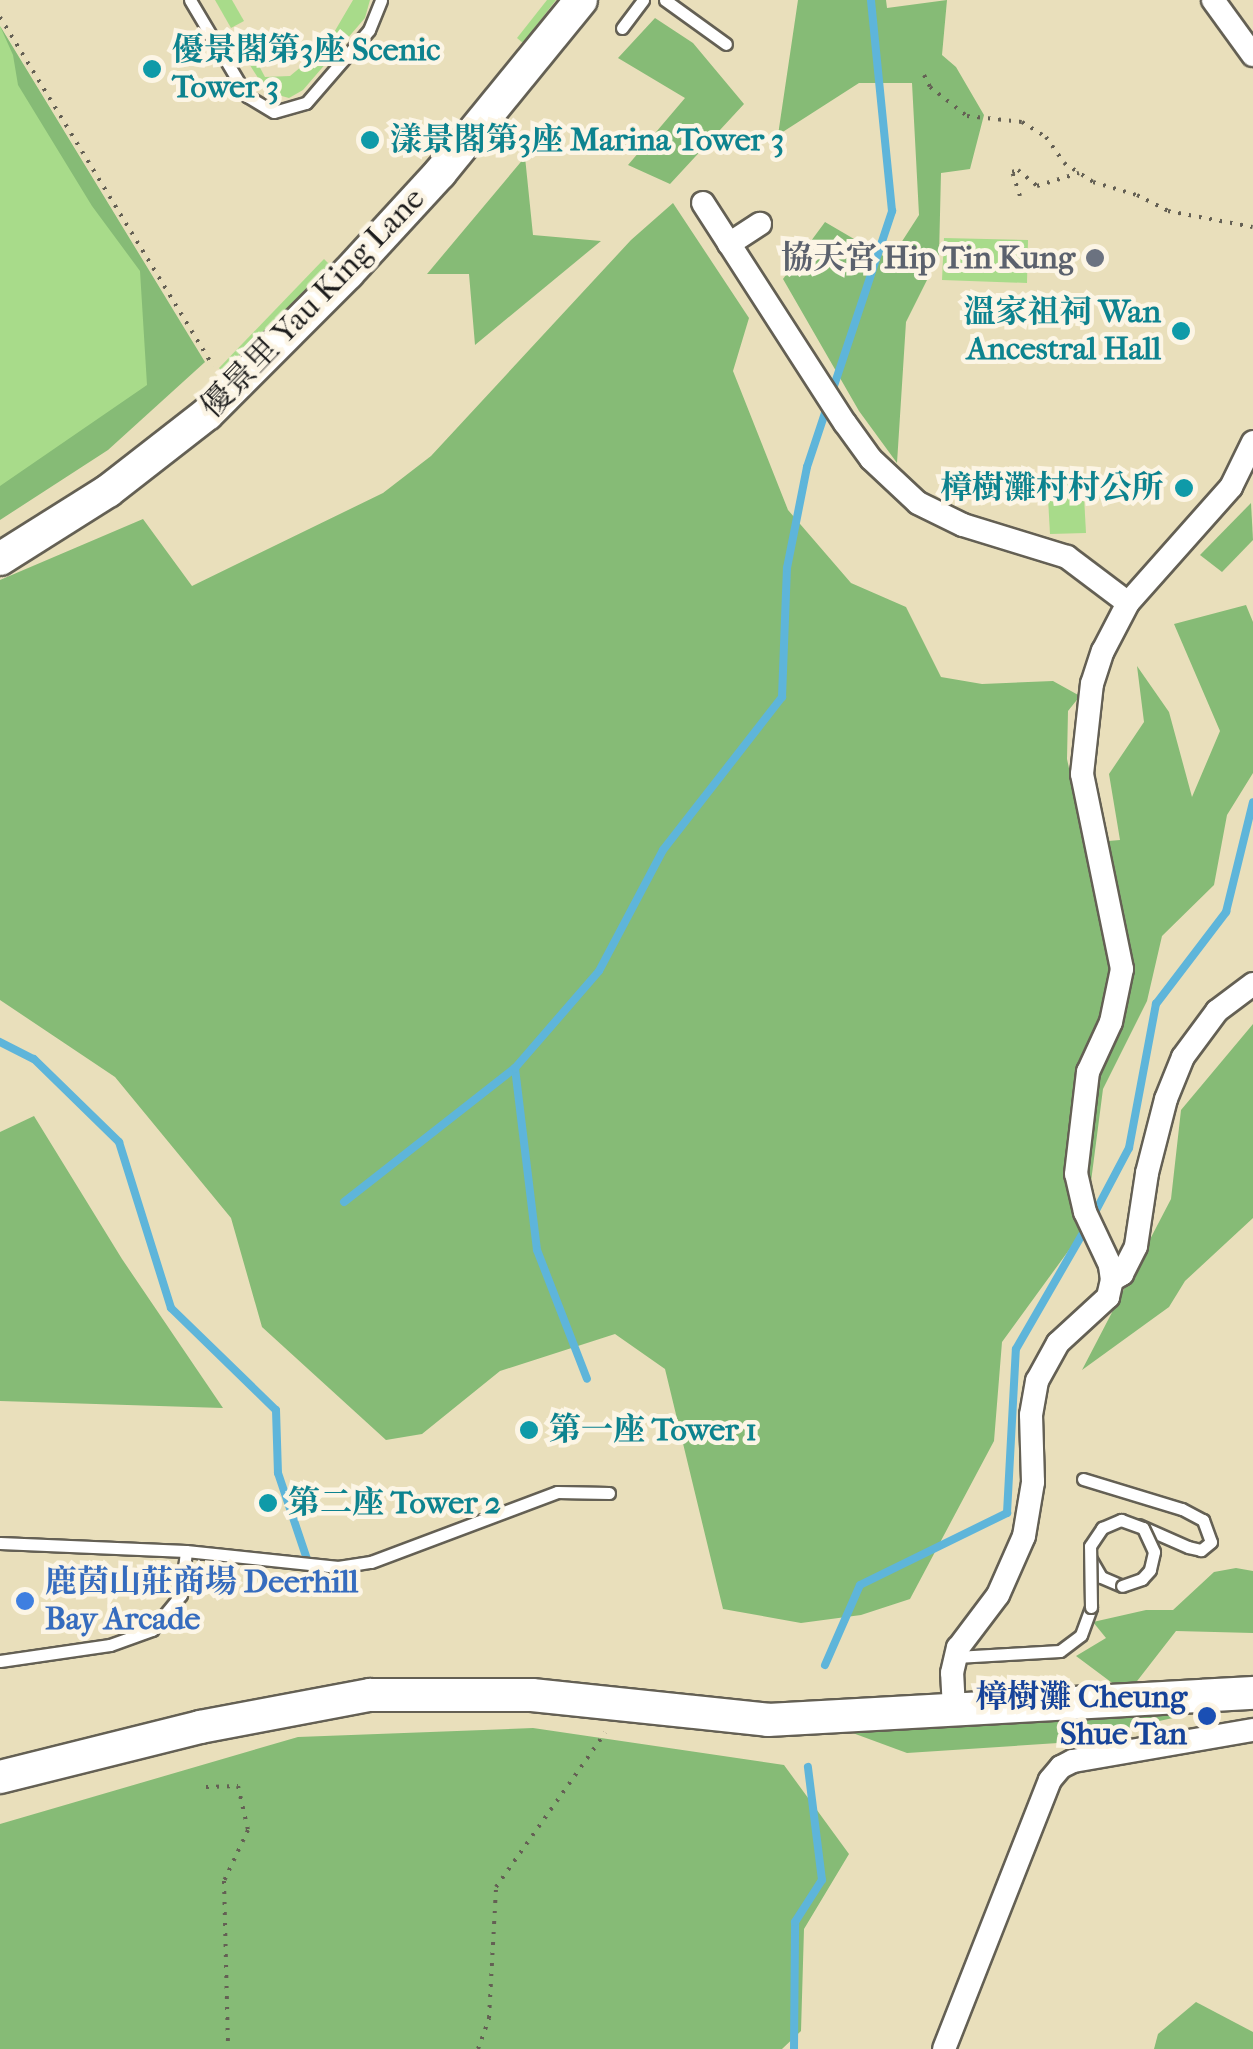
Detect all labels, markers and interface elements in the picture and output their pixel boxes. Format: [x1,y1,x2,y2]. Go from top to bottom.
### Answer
place label: 優景閣第3座 Scenic Tower 3 [172,32,440,107]
marker: 優景閣第3座 Scenic Tower 3 [141,58,163,80]
place label: 漾景閣第3座 Marina Tower 3 [390,121,784,159]
marker: 漾景閣第3座 Marina Tower 3 [359,129,381,151]
street label: 優景里 Yau King Lane [193,180,433,426]
place label: 協天宮 Hip Tin Kung [781,239,1075,277]
marker: 協天宮 Hip Tin Kung [1084,247,1106,269]
place label: 溫家祖祠 Wan Ancestral Hall [964,294,1161,369]
marker: 溫家祖祠 Wan Ancestral Hall [1170,320,1192,342]
place label: 樟樹灘村村公所 [940,469,1164,507]
marker: 樟樹灘村村公所 [1173,477,1195,499]
place label: 第一座 Tower 1 [549,1411,757,1449]
marker: 第一座 Tower 1 [518,1419,540,1441]
place label: 第二座 Tower 2 [288,1484,501,1522]
marker: 第二座 Tower 2 [257,1492,279,1514]
place label: 鹿茵山莊商場 Deerhill Bay Arcade [45,1564,358,1639]
marker: 鹿茵山莊商場 Deerhill Bay Arcade [14,1590,36,1612]
place label: 樟樹灘 Cheung Shue Tan [975,1679,1187,1754]
marker: 樟樹灘 Cheung Shue Tan [1196,1705,1218,1727]

